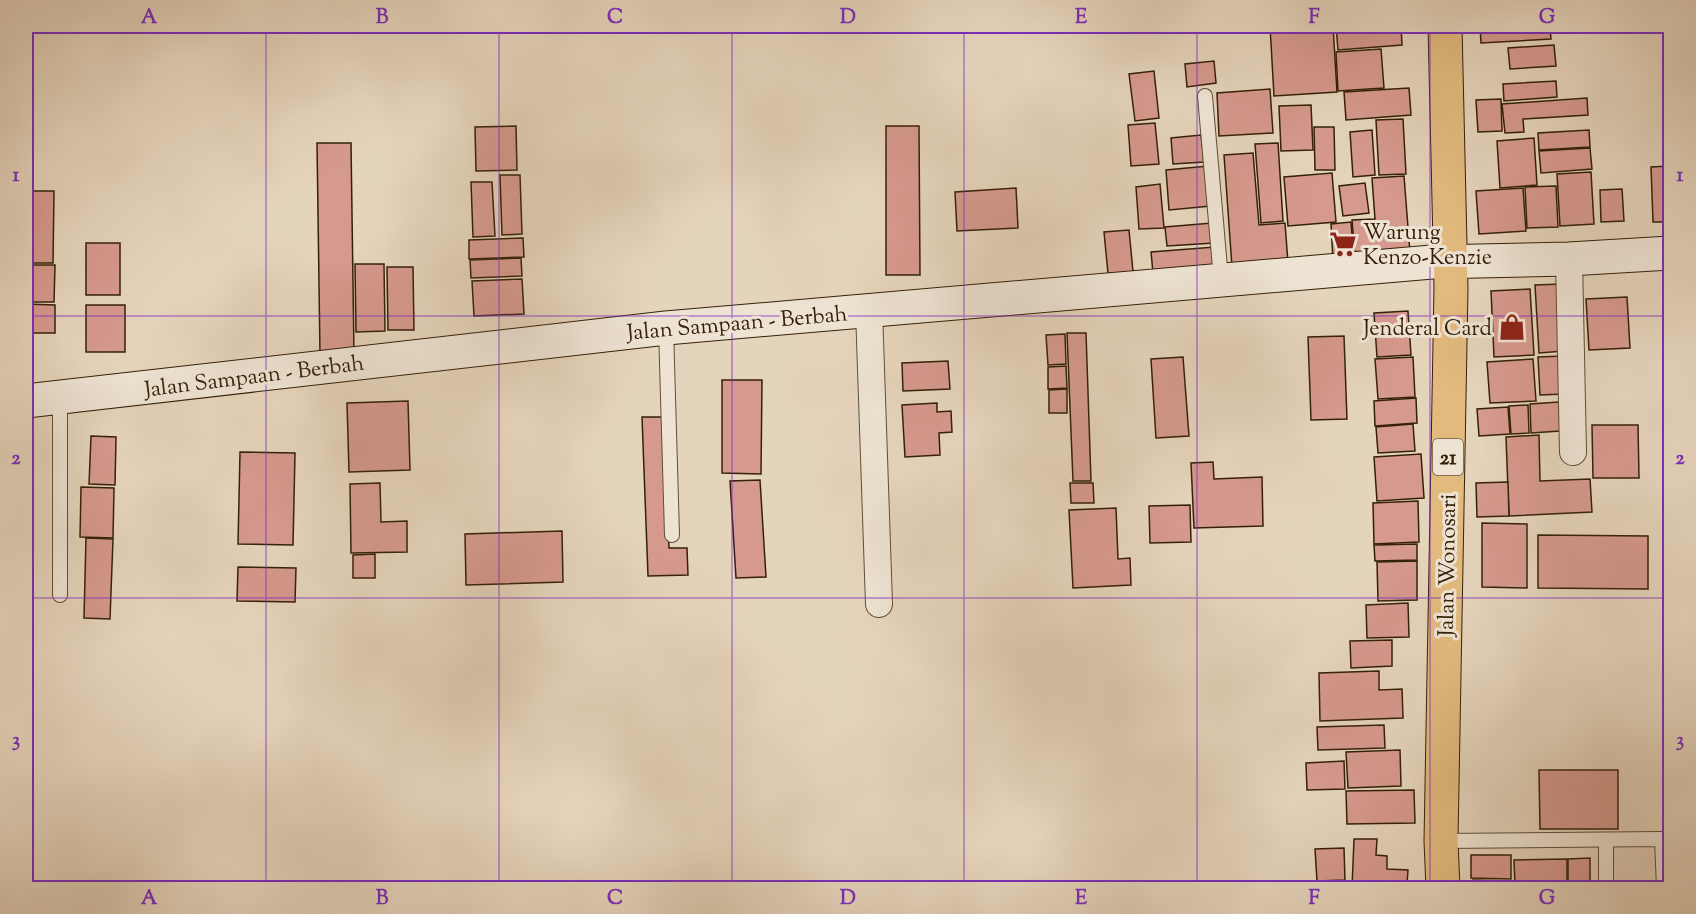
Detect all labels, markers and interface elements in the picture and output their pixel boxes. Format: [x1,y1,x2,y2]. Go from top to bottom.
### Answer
text: A [141,4,158,33]
text: B [376,4,389,33]
text: C [607,4,623,33]
text: D [840,4,856,33]
text: E [1075,4,1088,33]
text: F [1308,4,1320,33]
text: G [1539,4,1556,33]
text: 1 [13,162,20,191]
text: 1 [1677,162,1684,191]
place label: Warung Kenzo-Kenzie [1363,218,1492,275]
supermarket icon: Warung Kenzo-Kenzie [1328,229,1358,259]
street label: Jalan Sampaan - Berbah [625,299,849,351]
shop icon: Jenderal Card [1497,312,1527,342]
place label: Jenderal Card [1362,314,1492,346]
street label: Jalan Sampaan - Berbah [142,349,366,407]
road number: 21 [1433,439,1463,475]
text: 2 [11,445,21,474]
text: 2 [1675,445,1685,474]
street label: Jalan Wonosari [1432,493,1466,638]
text: 3 [12,727,20,756]
text: 3 [1676,727,1684,756]
text: A [141,885,158,914]
text: B [376,885,389,914]
text: C [607,885,623,914]
text: D [840,885,856,914]
text: E [1075,885,1088,914]
text: F [1308,885,1320,914]
text: G [1539,885,1556,914]

